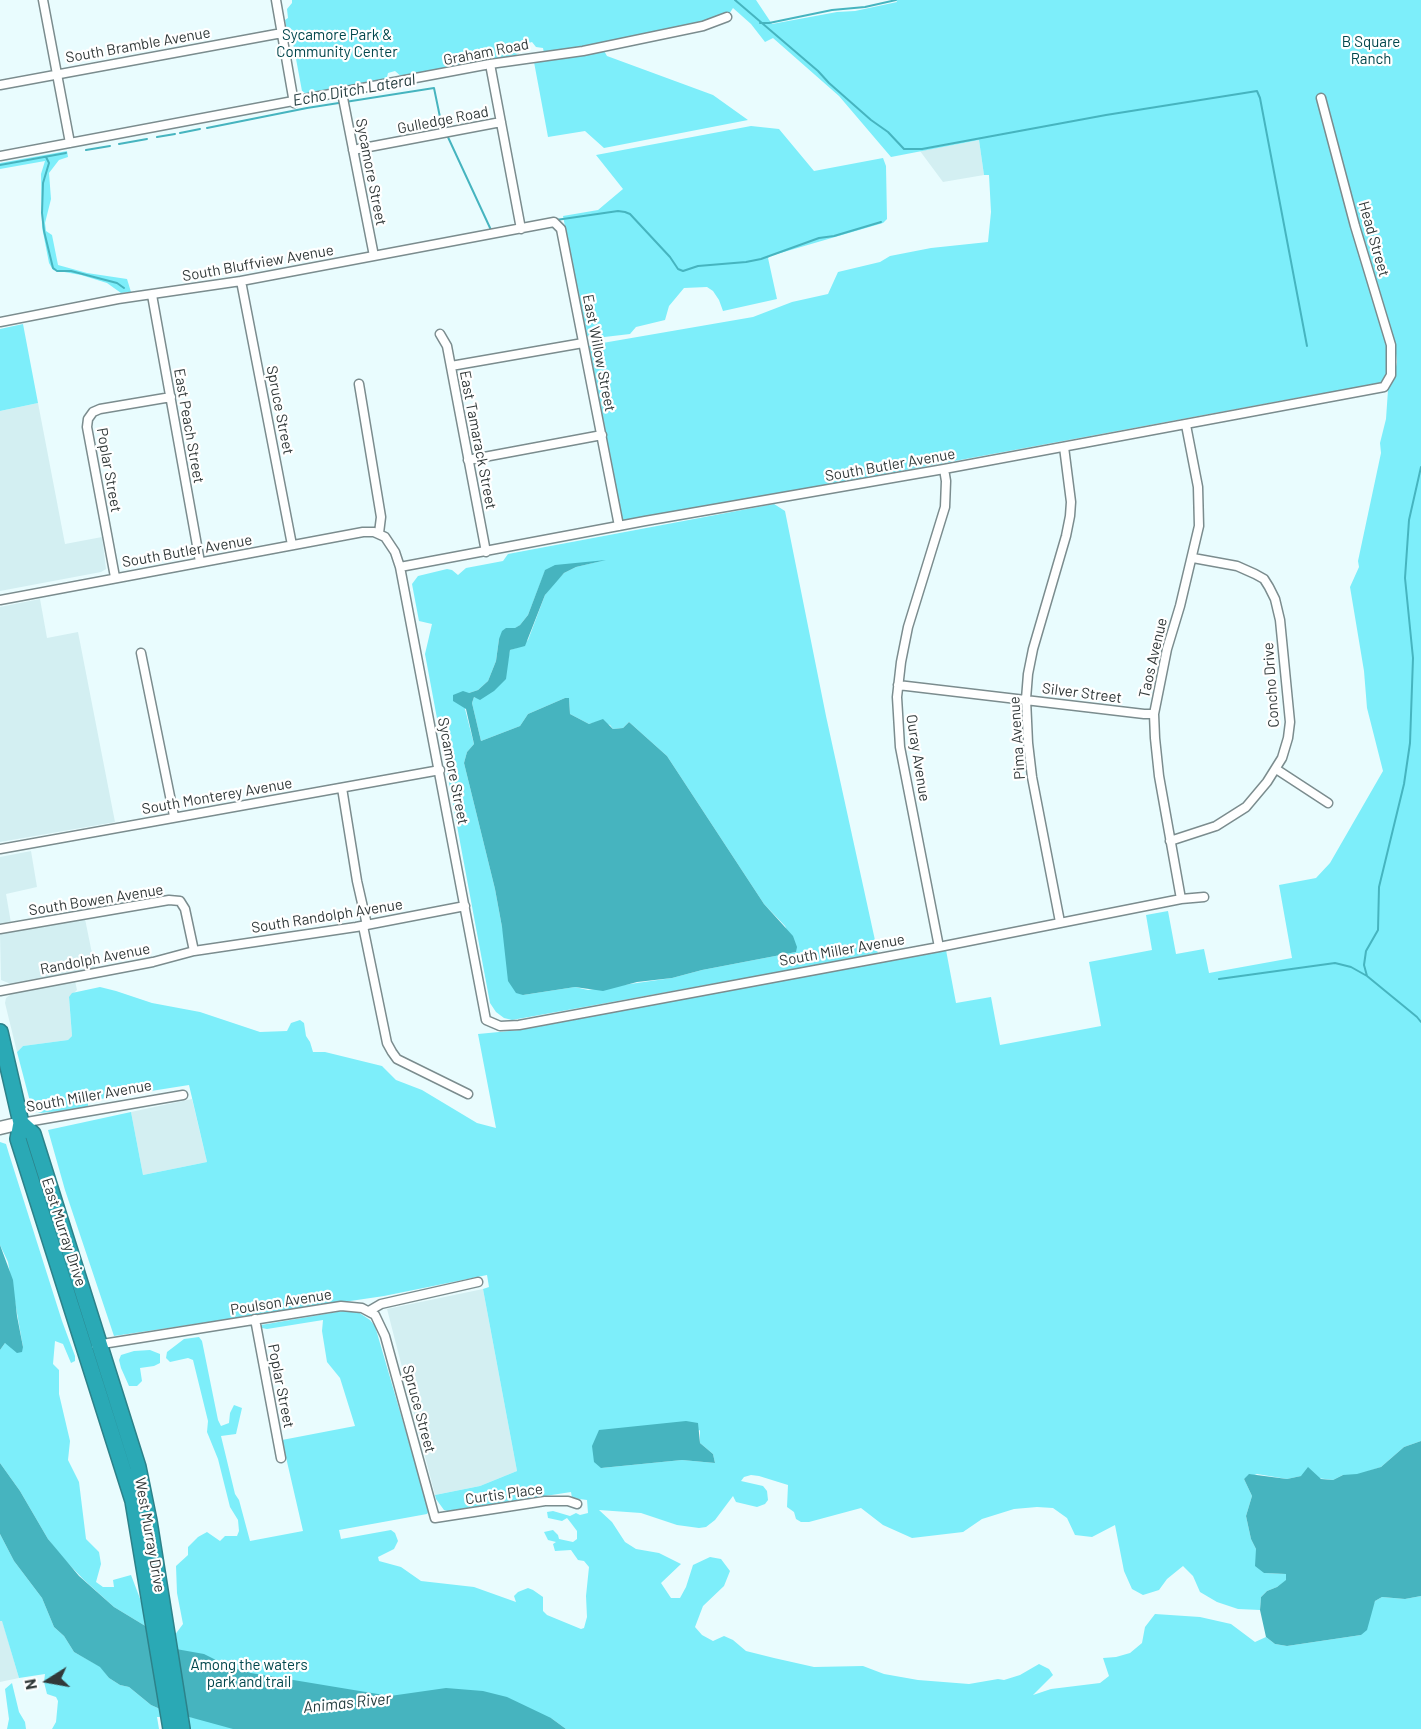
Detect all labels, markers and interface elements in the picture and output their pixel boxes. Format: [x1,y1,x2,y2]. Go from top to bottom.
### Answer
street label: South Bramble Avenue [64,23,212,67]
park label: Sycamore Park & Community Center [276,26,398,61]
park label: B Square Ranch [1342,33,1400,68]
street label: Graham Road [442,35,530,69]
water label: Echo Ditch Lateral [291,70,417,110]
street label: Gulledge Road [396,102,490,138]
street label: Sycamore Street [352,117,390,227]
street label: Head Street [1355,199,1393,279]
street label: South Bluffview Avenue [181,241,335,285]
street label: East Willow Street [579,293,619,413]
street label: Spruce Street [263,364,297,456]
street label: East Peach Street [170,367,208,485]
street label: East Tamarack Street [456,369,500,511]
street label: Poplar Street [93,426,125,514]
street label: South Butler Avenue [824,445,956,485]
street label: South Butler Avenue [121,531,253,571]
street label: Taos Avenue [1135,616,1171,700]
street label: Concho Drive [1259,642,1283,728]
street label: Silver Street [1041,679,1123,707]
street label: Pima Avenue [1005,696,1029,780]
street label: Ouray Avenue [902,713,934,803]
street label: Sycamore Street [434,716,472,826]
street label: South Monterey Avenue [140,774,294,818]
street label: South Bowen Avenue [27,880,165,920]
street label: South Randolph Avenue [250,895,404,937]
street label: South Miller Avenue [778,930,906,970]
street label: Randolph Avenue [38,940,152,978]
street label: South Miller Avenue [25,1076,153,1116]
street label: East Murray Drive [38,1176,90,1288]
street label: Poulson Avenue [229,1285,333,1319]
street label: Poplar Street [264,1342,298,1430]
street label: Spruce Street [399,1363,439,1455]
street label: West Murray Drive [131,1476,169,1594]
street label: Curtis Place [464,1480,544,1508]
north arrow [18,1651,78,1711]
park label: Among the waters park and trail [190,1656,308,1691]
text: N [20,1678,40,1692]
water label: Animas River [302,1689,392,1717]

